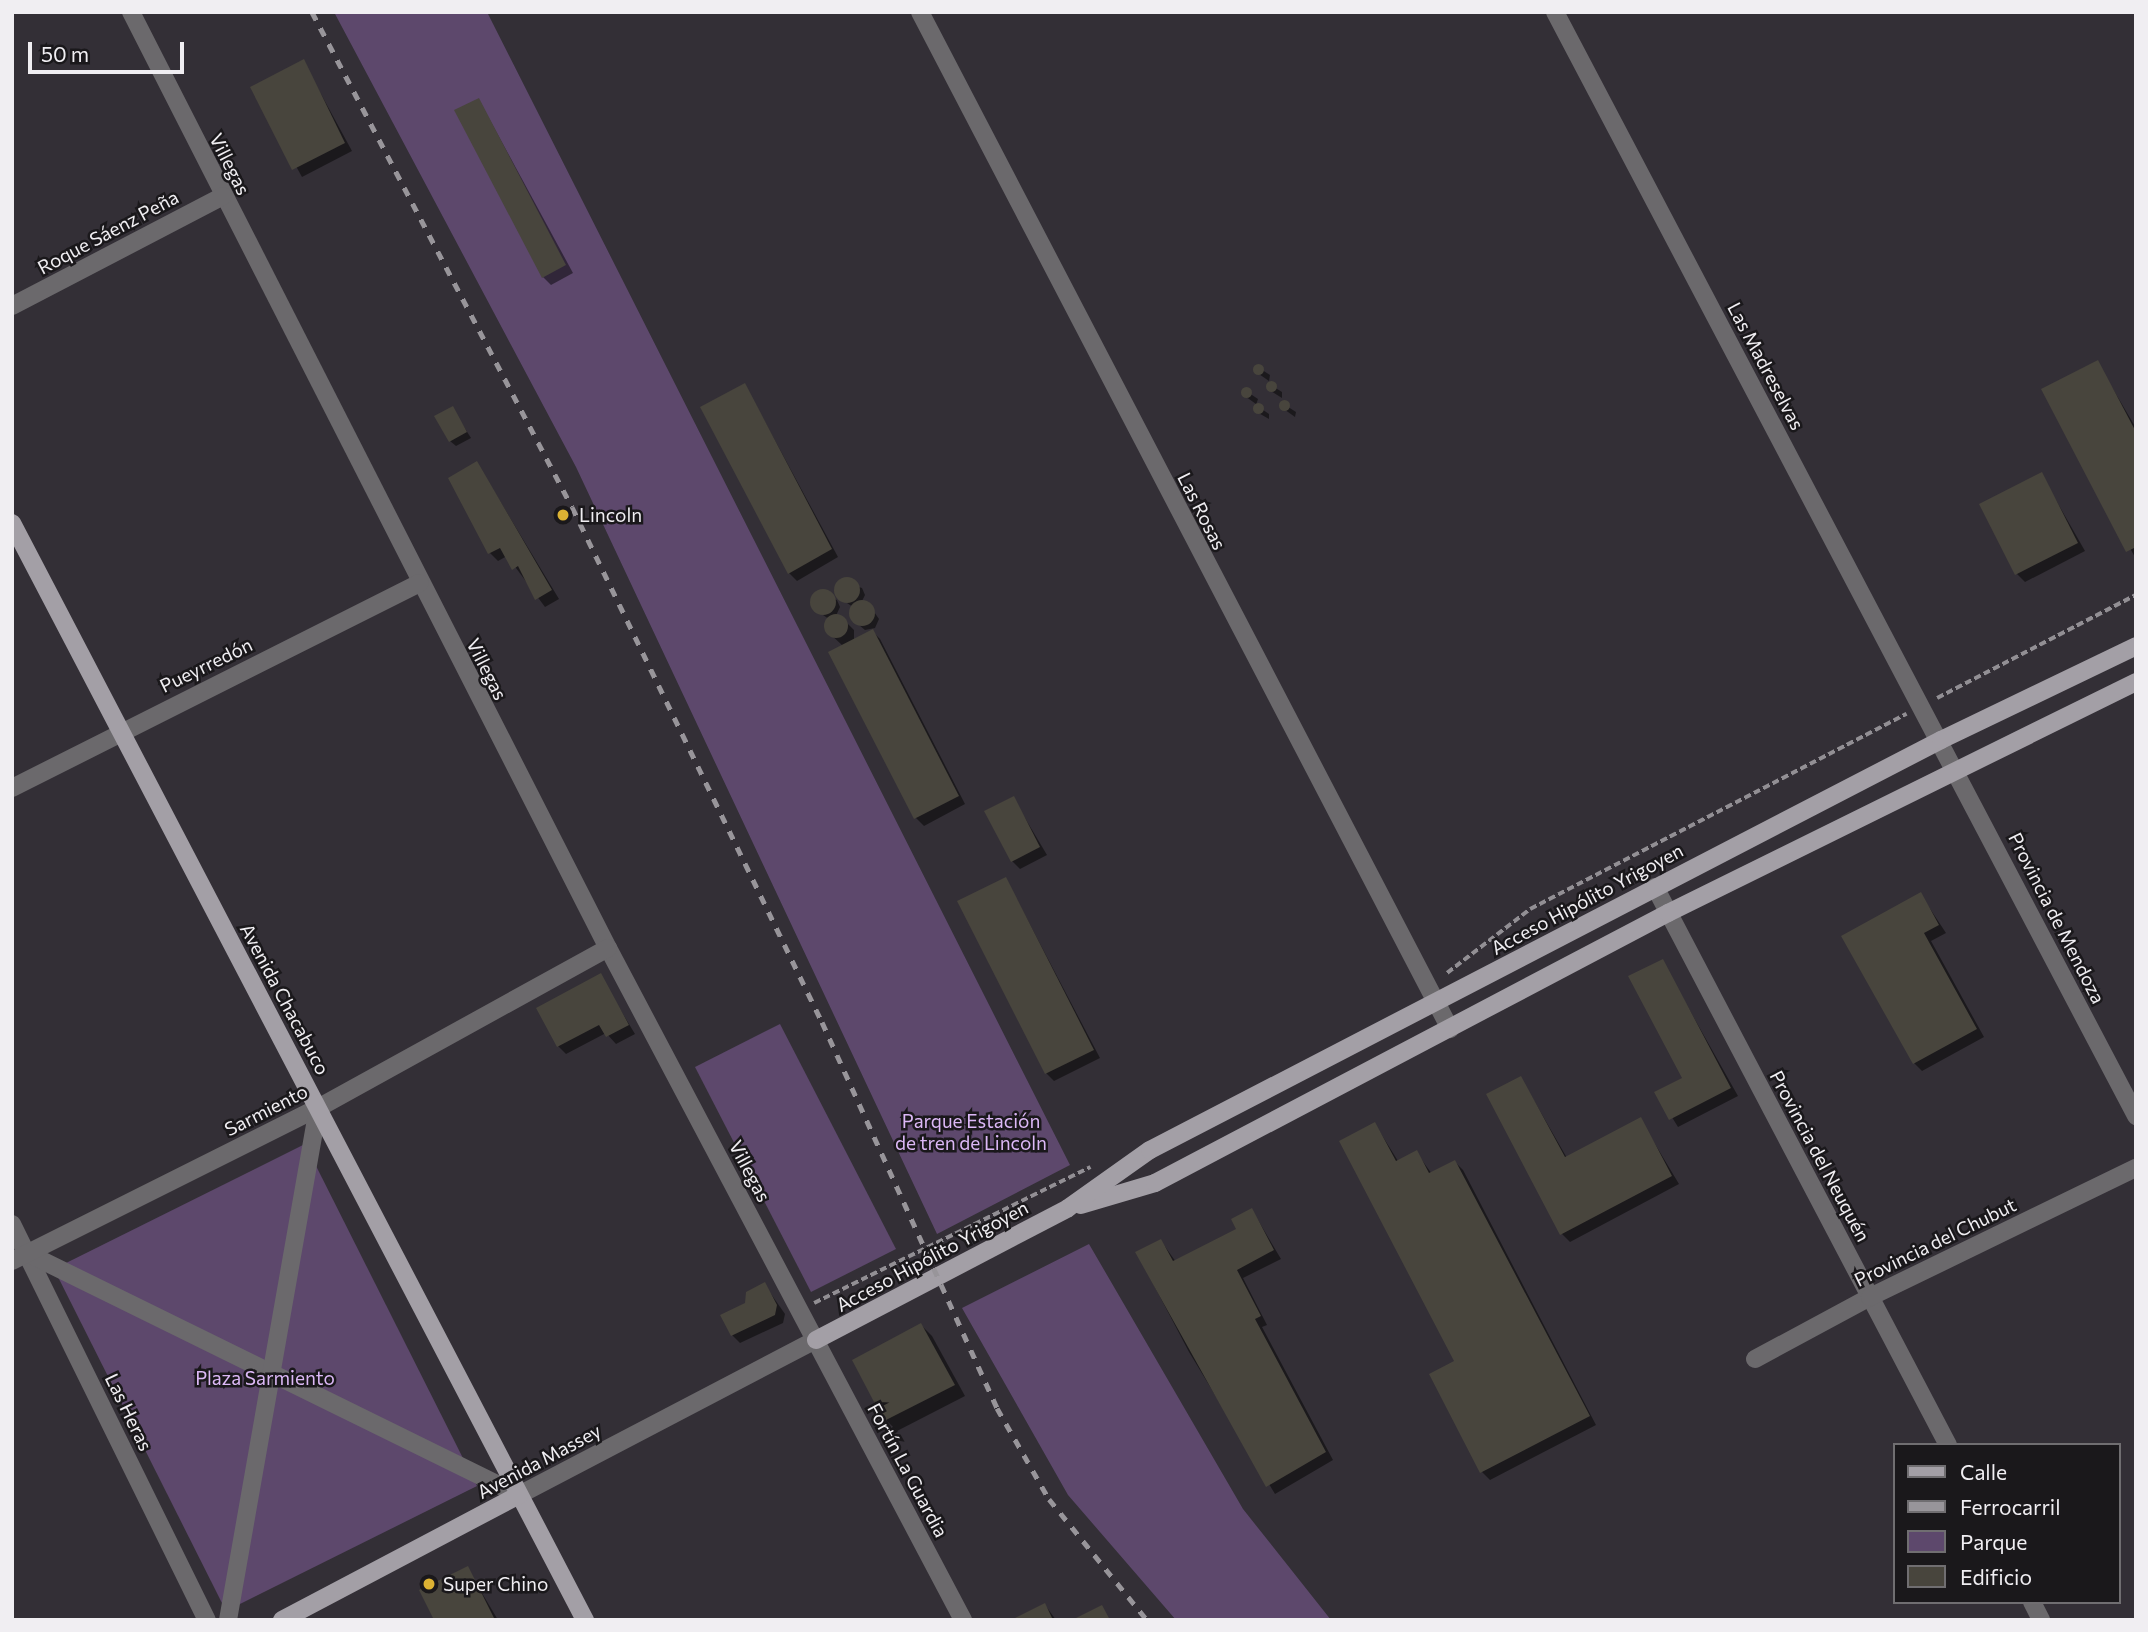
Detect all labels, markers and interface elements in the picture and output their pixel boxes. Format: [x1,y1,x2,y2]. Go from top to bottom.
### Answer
scale bar [32,28,187,72]
text: 50 m [41,41,89,66]
street label: Villegas [205,129,255,199]
street label: Roque Sáenz Peña [34,185,182,279]
street label: Las Madreselvas [1723,298,1809,434]
street label: Las Rosas [1173,469,1231,553]
place label: Lincoln [579,504,642,526]
marker: Lincoln [553,505,573,525]
street label: Pueyrredón [156,633,256,697]
street label: Villegas [462,634,512,704]
street label: Provincia de Mendoza [2004,829,2110,1007]
street label: Acceso Hipólito Yrigoyen [1487,839,1687,959]
street label: Avenida Chacabuco [236,920,334,1078]
street label: Provincia del Neuquén [1765,1066,1875,1246]
street label: Sarmiento [221,1079,311,1141]
park label: Parque Estación de tren de Lincoln [895,1110,1047,1154]
street label: Villegas [724,1136,776,1206]
street label: Provincia del Chubut [1850,1193,2020,1291]
street label: Acceso Hipólito Yrigoyen [832,1196,1032,1316]
park label: Plaza Sarmiento [195,1367,335,1389]
street label: Las Heras [100,1370,158,1454]
street label: Fortín La Guardia [863,1399,953,1541]
street label: Avenida Massey [473,1419,605,1503]
legend [1892,1443,2120,1604]
text: Calle [1960,1459,2007,1484]
text: Ferrocarril [1960,1494,2061,1519]
text: Parque [1960,1529,2027,1554]
text: Edificio [1960,1564,2032,1589]
place label: Super Chino [443,1573,548,1595]
marker: Super Chino [421,1576,437,1592]

